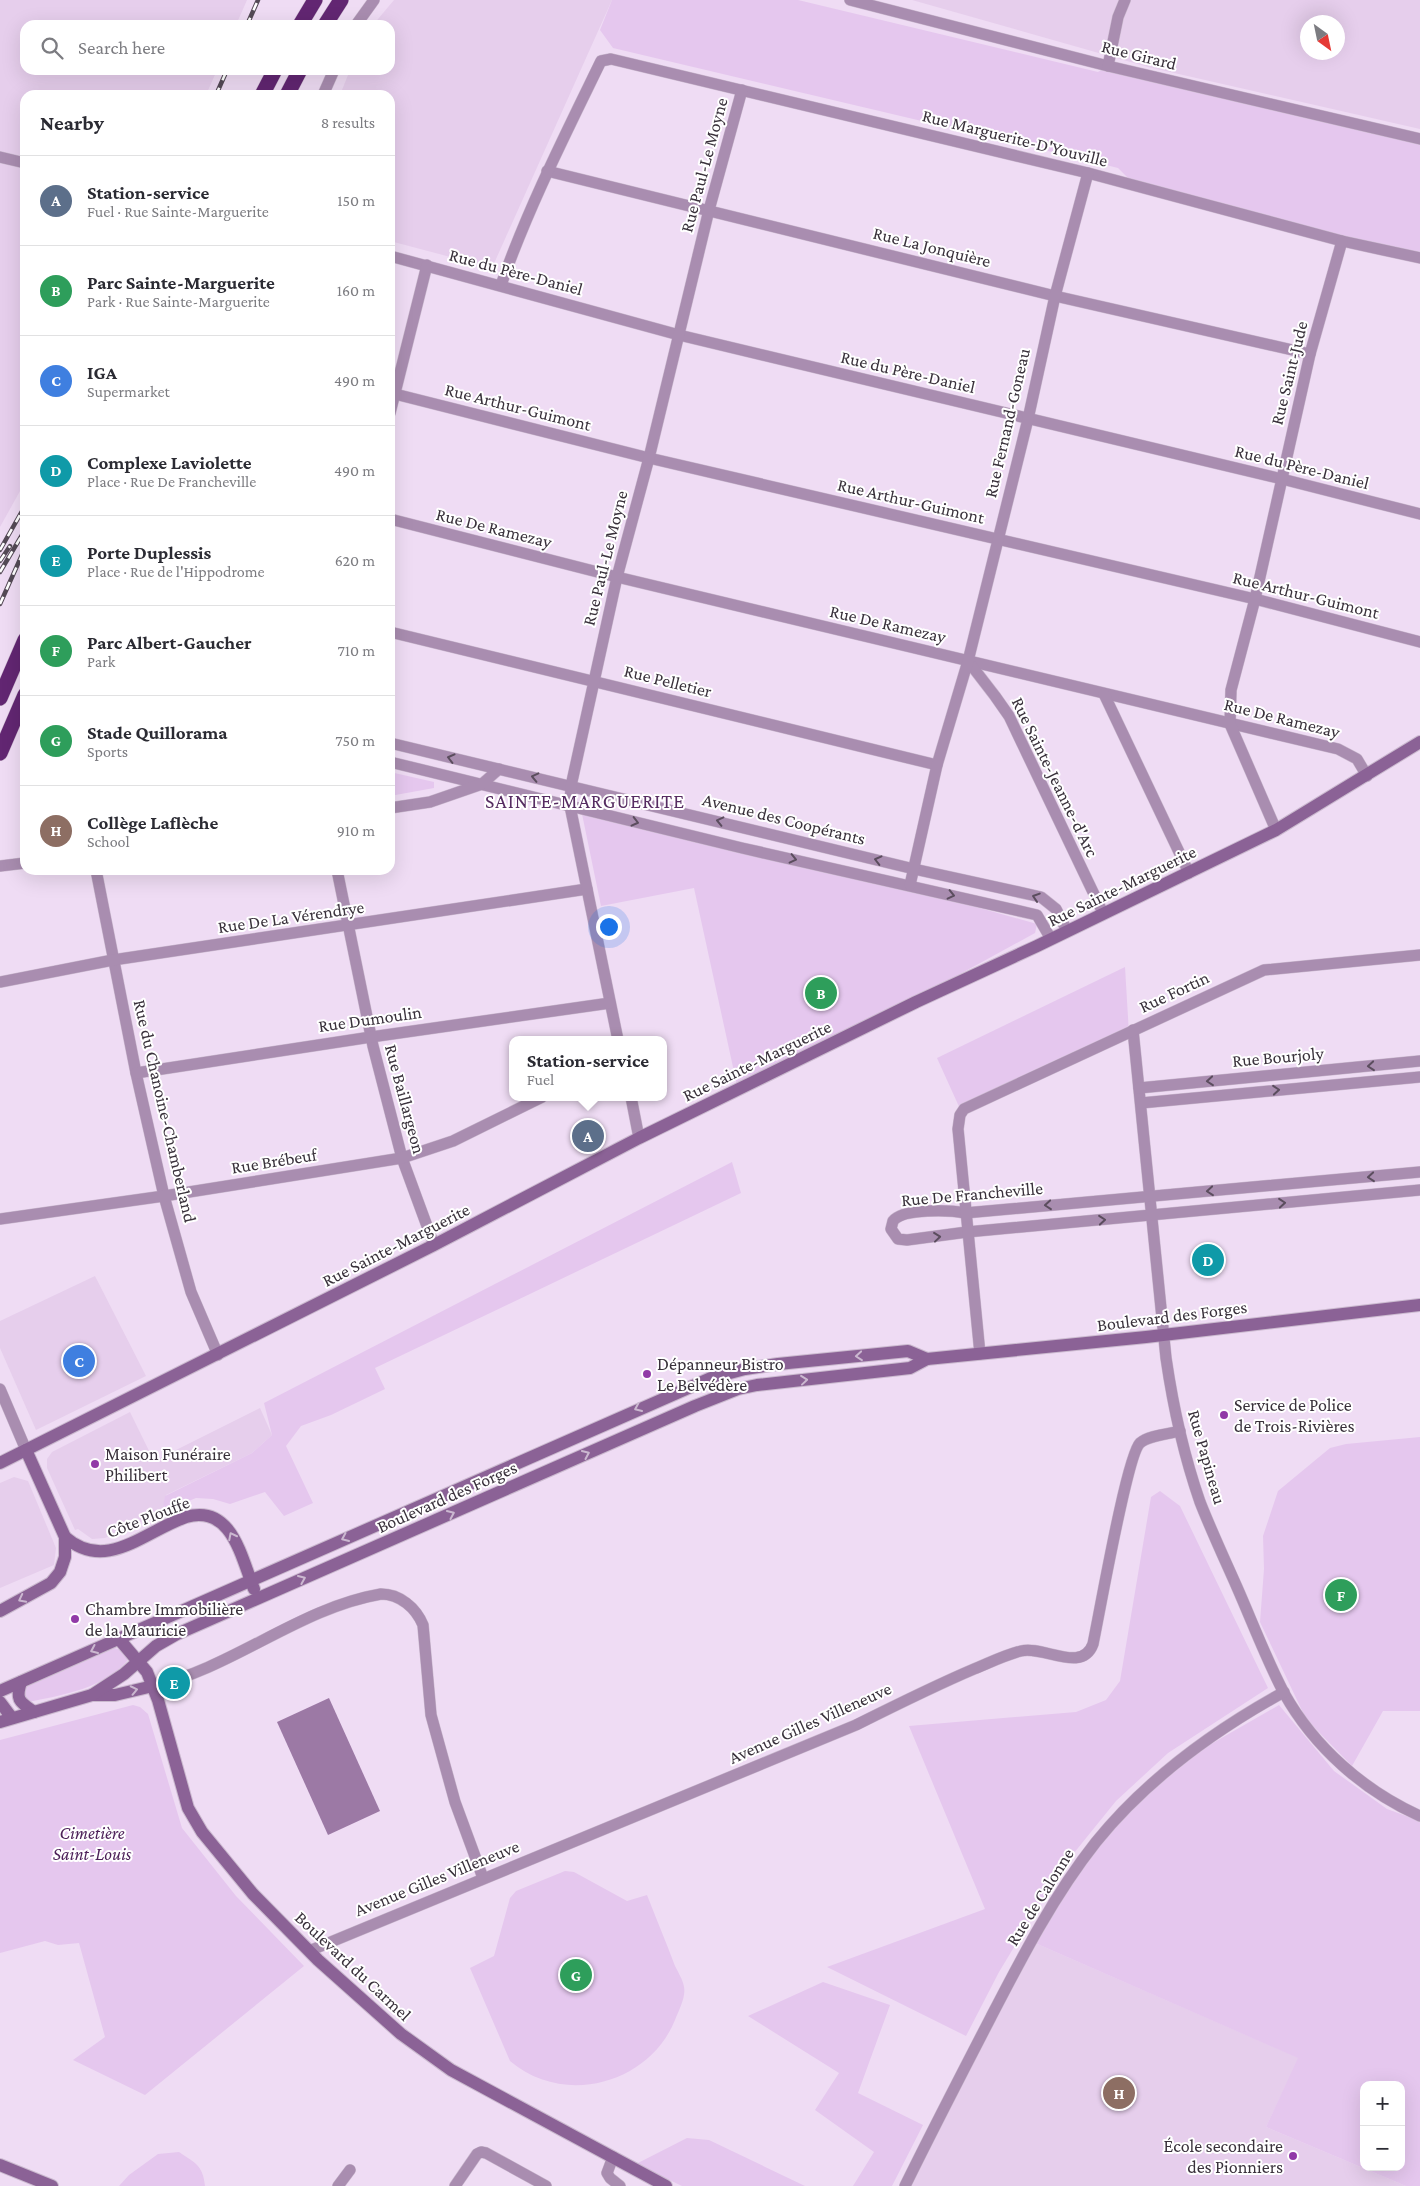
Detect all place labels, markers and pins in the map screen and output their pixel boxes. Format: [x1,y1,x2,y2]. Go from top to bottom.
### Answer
pin: B [805,974,837,1012]
pin: A [572,1117,604,1155]
pin: D [1192,1241,1224,1279]
pin: C [63,1342,95,1380]
place label: Dépanneur Bistro Le Belvédère [657,1354,784,1395]
marker: Dépanneur Bistro Le Belvédère [641,1368,653,1380]
place label: Service de Police de Trois-Rivières [1234,1395,1354,1436]
marker: Service de Police de Trois-Rivières [1218,1409,1230,1421]
place label: Maison Funéraire Philibert [105,1444,231,1485]
marker: Maison Funéraire Philibert [89,1458,101,1470]
pin: F [1325,1576,1357,1614]
place label: Chambre Immobilière de la Mauricie [85,1599,243,1640]
marker: Chambre Immobilière de la Mauricie [69,1613,81,1625]
pin: E [158,1664,190,1702]
pin: G [560,1956,592,1994]
pin: H [1103,2074,1135,2112]
place label: École secondaire des Pionniers [1164,2136,1283,2177]
marker: École secondaire des Pionniers [1287,2150,1299,2162]

